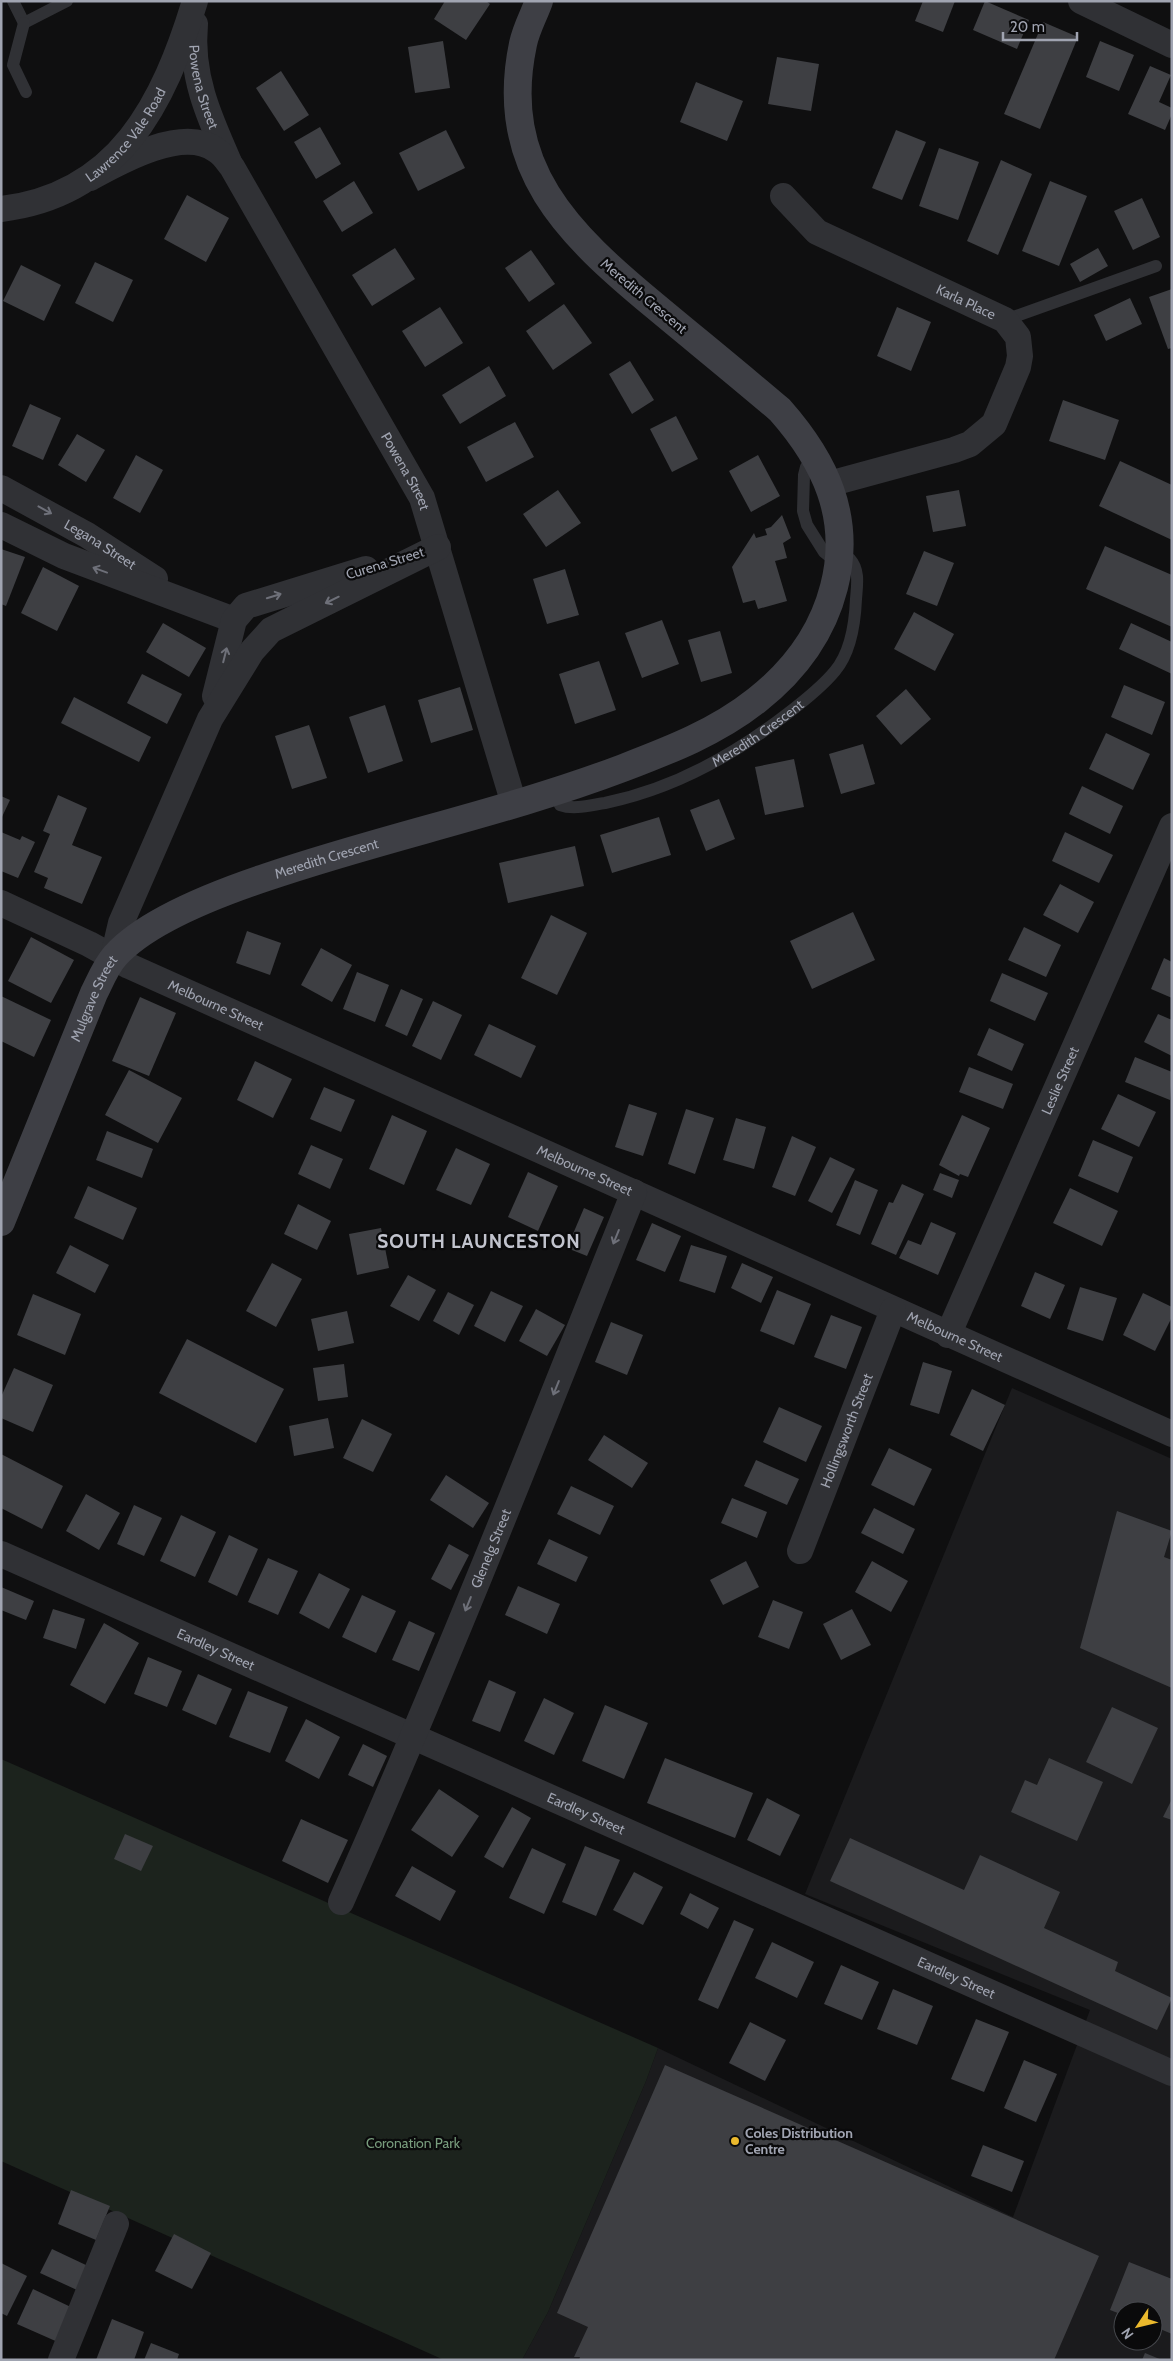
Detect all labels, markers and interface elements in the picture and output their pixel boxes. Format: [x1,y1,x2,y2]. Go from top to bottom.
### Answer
scale bar [1003,10,1077,42]
text: 20 m [1010,18,1045,36]
street label: Powena Street [185,44,223,132]
street label: Lawrence Vale Road [82,85,170,186]
street label: Meredith Crescent [597,255,691,338]
street label: Karla Place [933,280,999,323]
street label: Powena Street [377,429,434,512]
one-way arrow [37,506,51,516]
street label: Legana Street [61,515,140,574]
street label: Curena Street [344,542,427,583]
one-way arrow [93,565,108,574]
one-way arrow [265,591,281,601]
one-way arrow [324,595,339,605]
one-way arrow [221,647,231,663]
street label: Meredith Crescent [708,695,807,771]
street label: Meredith Crescent [272,834,381,883]
street label: Mulgrave Street [66,951,121,1044]
street label: Melbourne Street [165,976,267,1034]
street label: Leslie Street [1037,1044,1083,1117]
street label: Melbourne Street [534,1141,635,1200]
one-way arrow [611,1229,620,1244]
district label: SOUTH LAUNCESTON [377,1230,581,1253]
street label: Melbourne Street [904,1307,1006,1366]
street label: Hollingsworth Street [816,1371,877,1490]
one-way arrow [551,1381,560,1396]
street label: Glenelg Street [467,1506,515,1591]
one-way arrow [463,1596,472,1611]
street label: Eardley Street [174,1624,258,1674]
street label: Eardley Street [544,1788,628,1839]
street label: Eardley Street [915,1952,998,2003]
place label: Coles Distribution Centre [745,2124,853,2158]
park label: Coronation Park [366,2134,461,2152]
marker: Coles Distribution Centre [729,2135,741,2147]
north arrow [1113,2301,1163,2351]
text: N [1117,2324,1138,2343]

